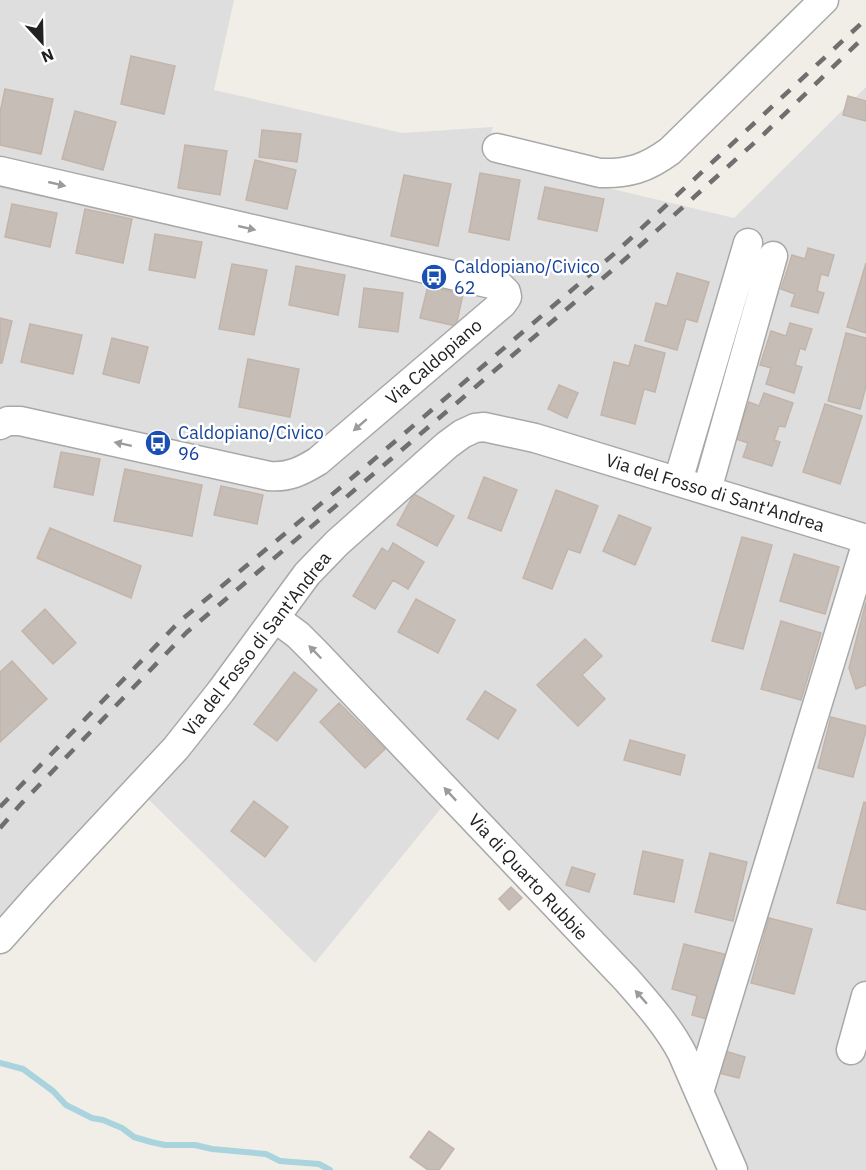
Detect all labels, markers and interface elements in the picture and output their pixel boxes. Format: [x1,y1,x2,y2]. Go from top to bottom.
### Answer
north arrow [12,12,72,72]
text: N [38,44,57,67]
one-way arrow [48,180,66,190]
one-way arrow [238,223,256,233]
place label: Caldopiano/Civico 62 [454,255,600,299]
bus stop icon: Caldopiano/Civico 62 [419,262,449,292]
street label: Via Caldopiano [381,313,487,410]
one-way arrow [353,418,368,432]
place label: Caldopiano/Civico 96 [178,421,324,465]
bus stop icon: Caldopiano/Civico 96 [143,428,173,458]
one-way arrow [114,438,132,448]
street label: Via del Fosso di Sant'Andrea [603,448,828,537]
street label: Via del Fosso di Sant'Andrea [177,547,336,740]
one-way arrow [309,646,323,660]
one-way arrow [443,787,457,801]
street label: Via di Quarto Rubbie [464,808,593,945]
one-way arrow [635,990,648,1005]

